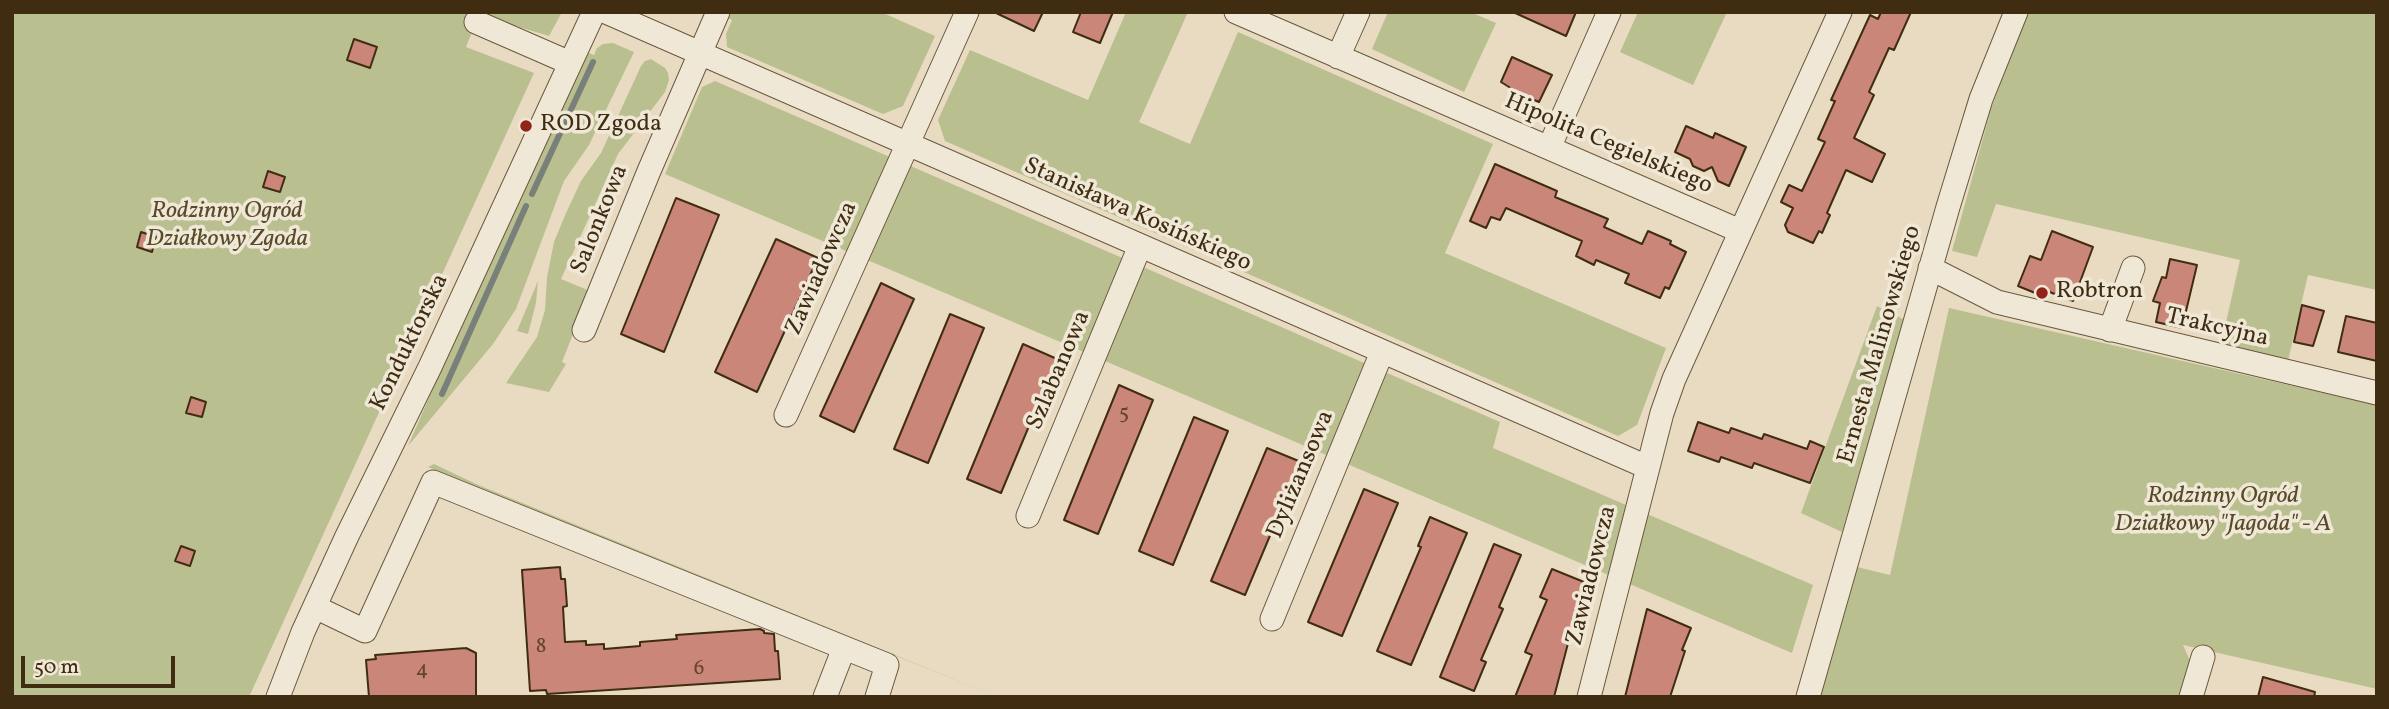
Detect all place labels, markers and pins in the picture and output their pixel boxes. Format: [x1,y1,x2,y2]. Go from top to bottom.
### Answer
place label: ROD Zgoda [540,112,662,140]
marker: ROD Zgoda [518,118,534,134]
place label: Robtron [2056,279,2143,307]
marker: Robtron [2034,285,2050,301]

